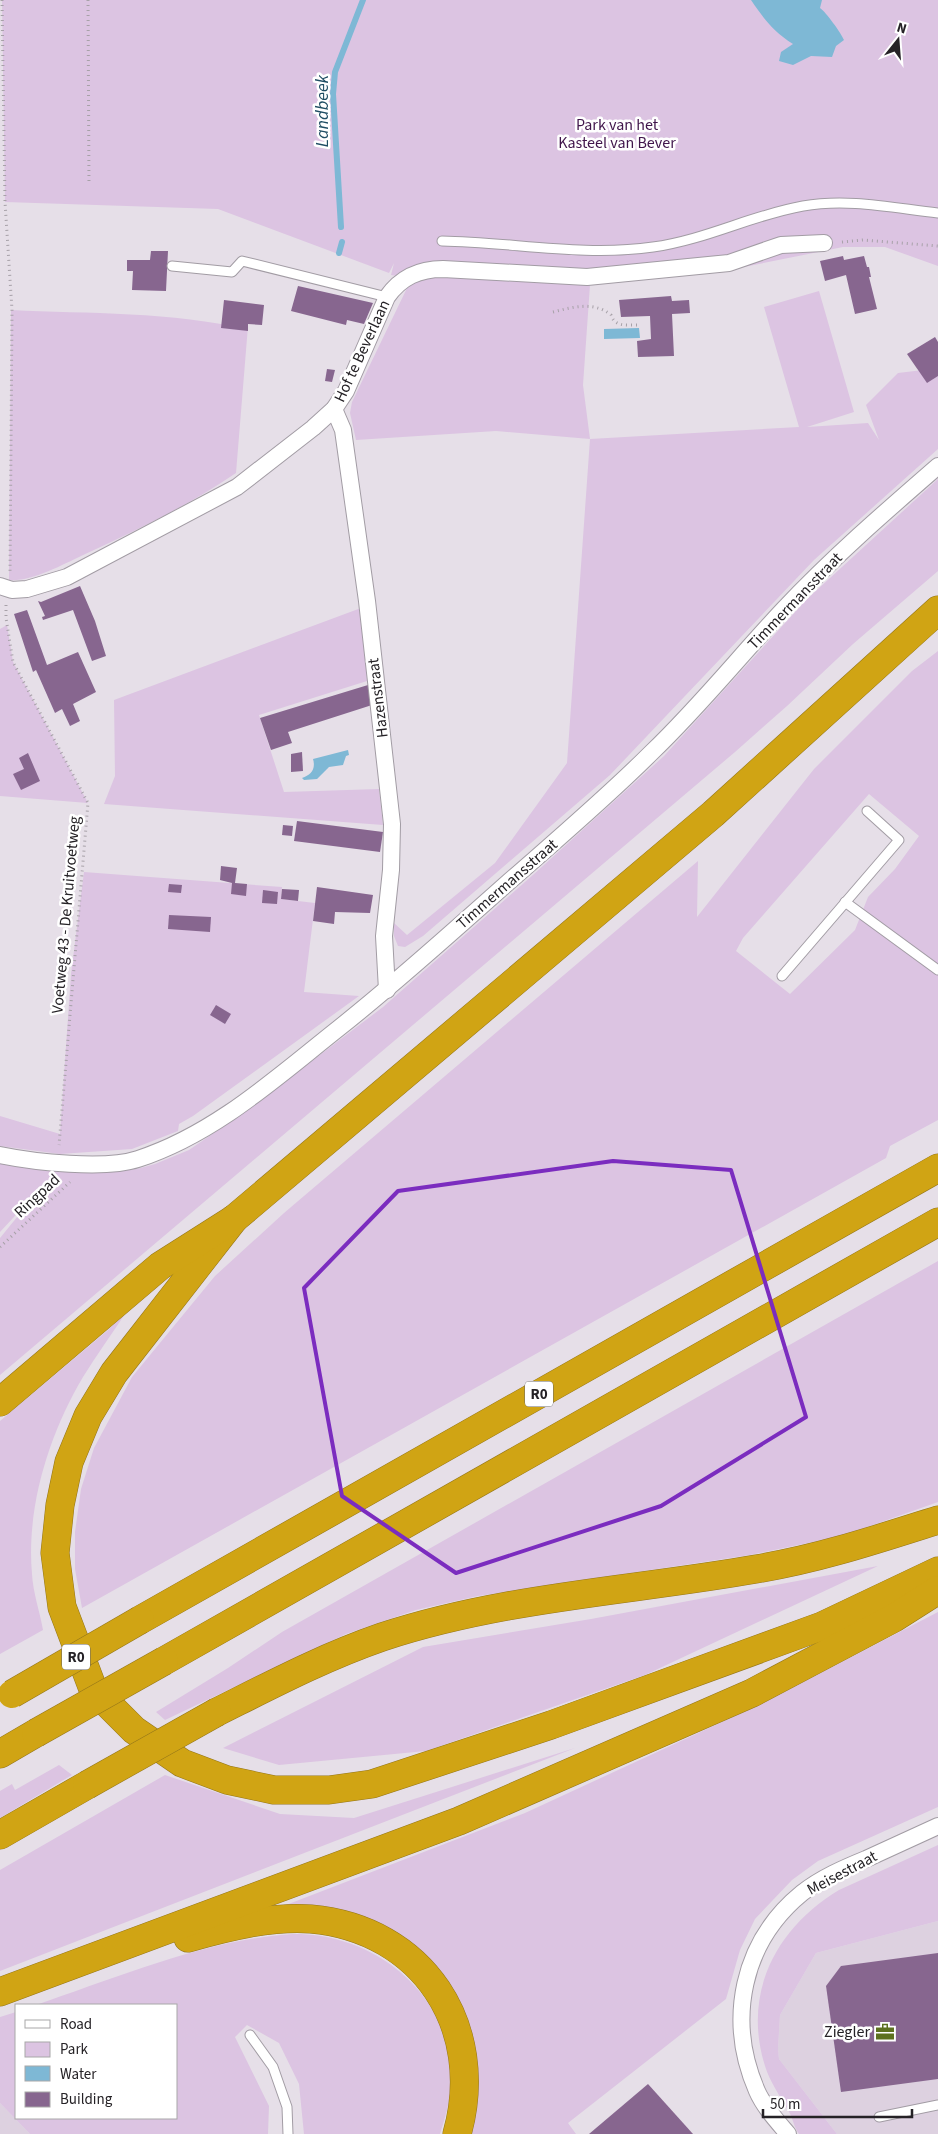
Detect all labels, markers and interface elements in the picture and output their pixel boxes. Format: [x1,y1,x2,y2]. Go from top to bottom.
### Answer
north arrow [873,15,923,65]
text: N [894,18,909,39]
water label: Landbeek [310,74,335,147]
park label: Park van het Kasteel van Bever [558,114,676,154]
street label: Hof te Beverlaan [329,296,395,406]
street label: Timmermansstraat [743,547,848,655]
street label: Hazenstraat [362,656,394,739]
street label: Voetweg 43 - De Kruitvoetweg [46,815,86,1015]
street label: Timmermansstraat [452,833,563,934]
street label: Ringpad [9,1169,65,1223]
road number: R0 [525,1382,553,1406]
road number: R0 [62,1644,90,1670]
street label: Meisestraat [803,1845,881,1901]
legend [15,2004,178,2119]
text: Road [60,2014,92,2035]
place label: Ziegler [824,2021,870,2043]
office icon: Ziegler [874,2021,896,2043]
text: Park [60,2039,89,2060]
text: Water [60,2064,97,2085]
scale bar [763,2086,912,2118]
text: Building [60,2089,113,2110]
text: 50 m [770,2094,800,2115]

